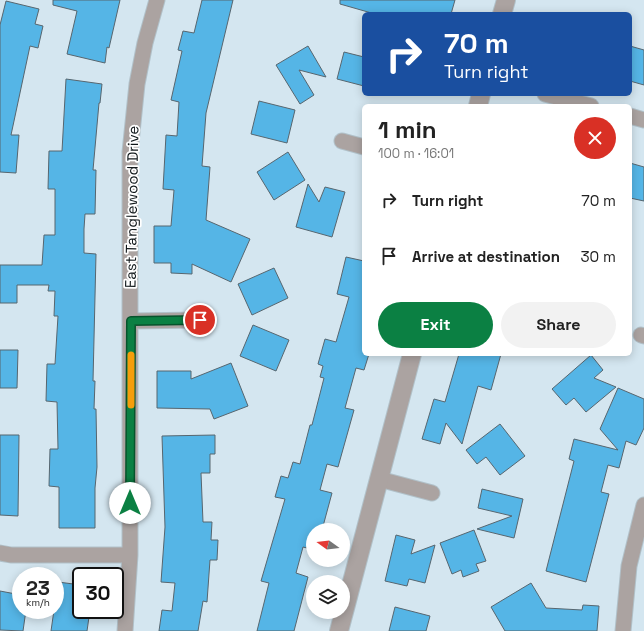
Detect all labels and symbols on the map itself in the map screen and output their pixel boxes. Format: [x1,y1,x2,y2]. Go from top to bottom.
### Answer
street label: East Tanglewood Drive [121,126,142,288]
pin [183,303,217,337]
position arrow [109,482,151,524]
north arrow [306,523,350,567]
speed limit sign: 30 [72,567,124,619]

